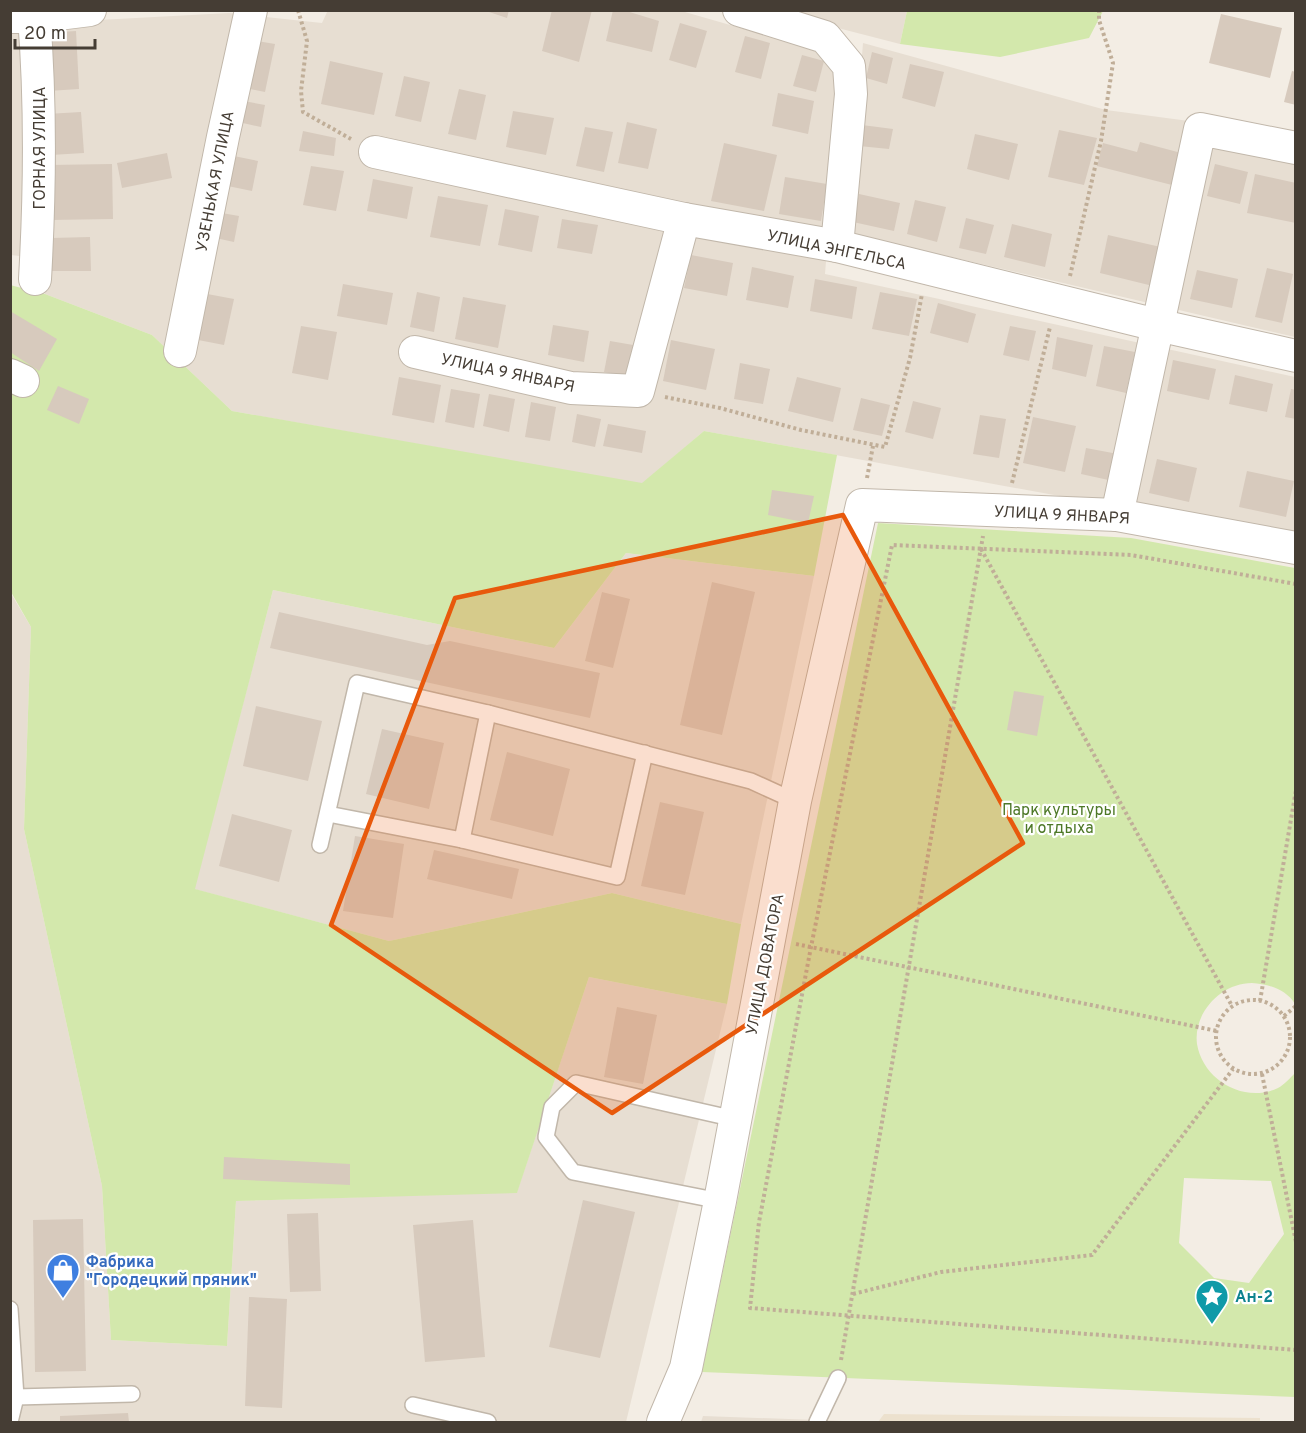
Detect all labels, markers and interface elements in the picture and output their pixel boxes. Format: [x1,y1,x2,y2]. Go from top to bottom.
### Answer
scale bar [15,12,94,50]
text: 20 m [24,23,66,46]
street label: ГОРНАЯ УЛИЦА [31,86,51,210]
street label: УЗЕНЬКАЯ УЛИЦА [192,109,239,254]
street label: УЛИЦА ЭНГЕЛЬСА [765,226,908,276]
street label: УЛИЦА 9 ЯНВАРЯ [439,350,576,398]
street label: УЛИЦА 9 ЯНВАРЯ [993,502,1130,530]
park label: Парк культуры и отдыха [1002,801,1116,839]
street label: УЛИЦА ДОВАТОРА [742,892,790,1037]
shop icon: Фабрика "Городецкий пряник" [45,1252,81,1299]
place label: Фабрика "Городецкий пряник" [86,1253,257,1291]
place icon: Ан-2 [1194,1278,1230,1325]
place label: Ан-2 [1235,1288,1273,1308]

